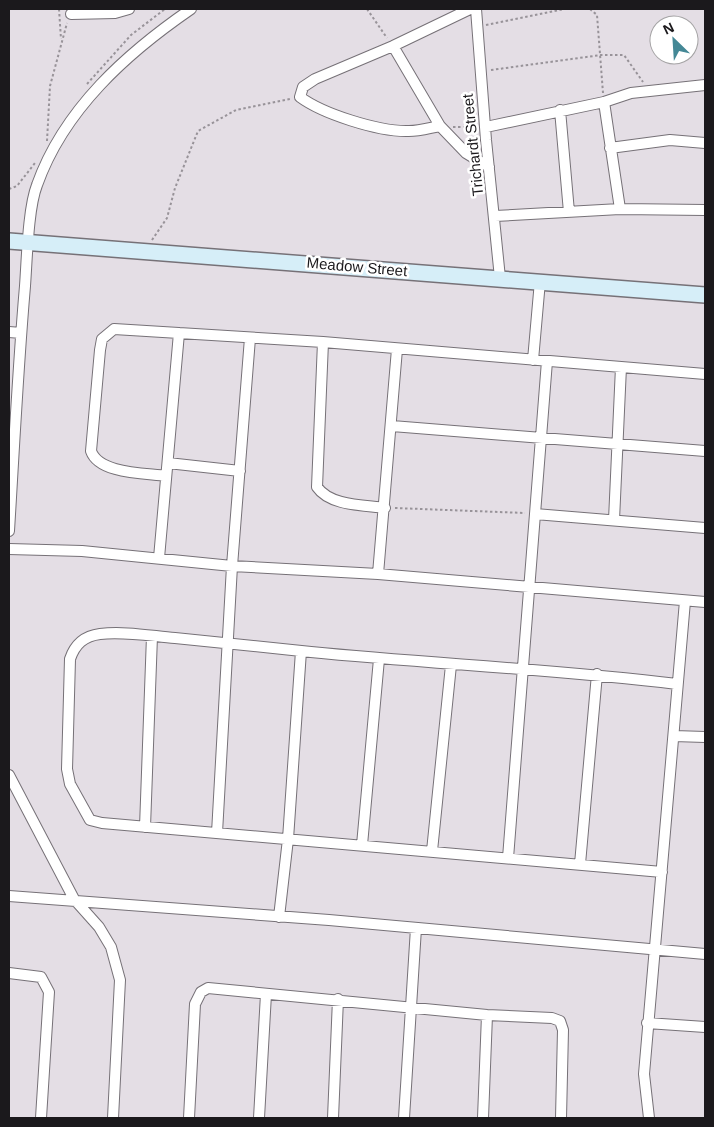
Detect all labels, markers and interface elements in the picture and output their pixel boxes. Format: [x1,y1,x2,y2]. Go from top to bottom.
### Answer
north arrow [649,15,699,65]
text: N [661,19,676,38]
street label: Trichardt Street [459,92,486,197]
street label: Meadow Street [306,254,409,279]

